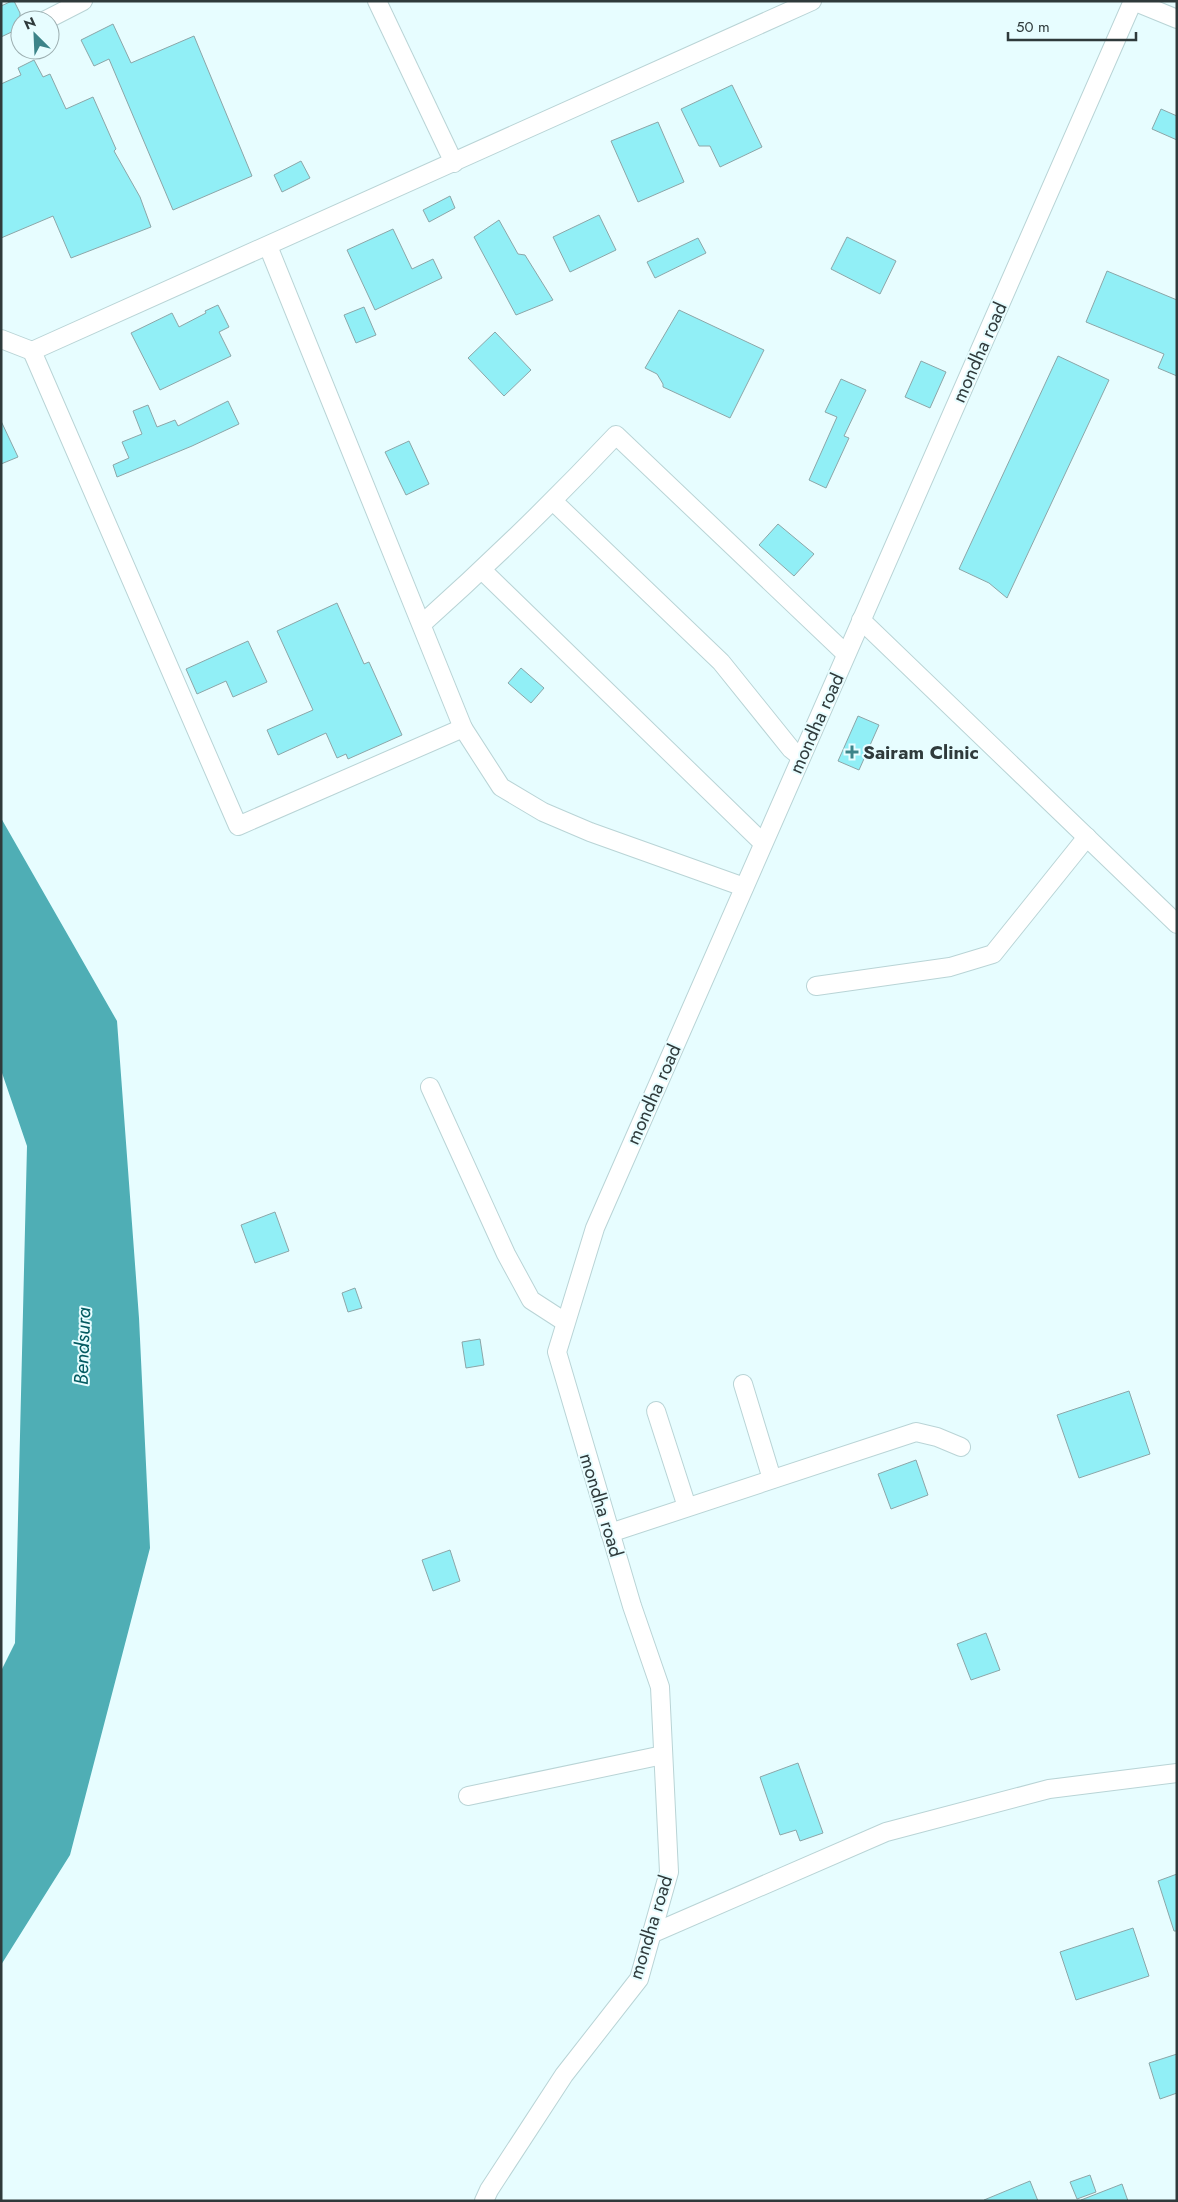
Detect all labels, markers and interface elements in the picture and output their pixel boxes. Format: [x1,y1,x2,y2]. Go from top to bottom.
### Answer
north arrow [10,10,60,60]
scale bar [1008,10,1136,42]
text: N [21,12,39,35]
text: 50 m [1016,16,1050,38]
street label: mondha road [945,298,1014,407]
street label: mondha road [782,669,851,778]
place label: Sairam Clinic [863,739,979,766]
marker: Sairam Clinic [845,745,859,759]
street label: mondha road [619,1040,688,1149]
water label: Bendsura [67,1307,98,1385]
street label: mondha road [573,1450,630,1560]
street label: mondha road [622,1872,679,1982]

